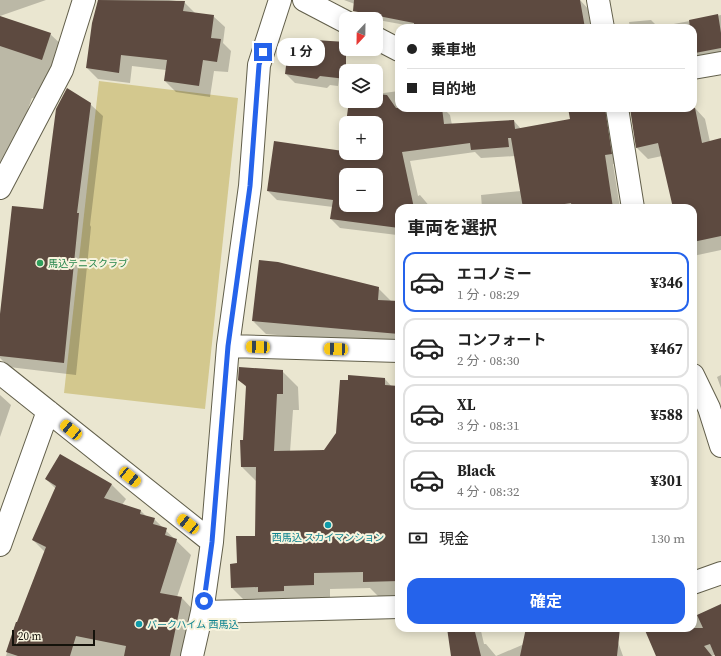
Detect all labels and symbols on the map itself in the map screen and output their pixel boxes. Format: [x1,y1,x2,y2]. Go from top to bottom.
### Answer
north arrow [339,12,383,56]
callout: 1 分 [277,38,325,66]
route end [254,43,272,61]
place label: 馬込テニスクラブ [48,257,128,270]
marker: 馬込テニスクラブ [35,258,45,268]
car [246,341,270,353]
car [324,343,348,355]
car [58,418,84,442]
car [117,465,143,489]
car [175,512,201,536]
marker: 西馬込 スカイマンション [323,520,333,530]
place label: 西馬込 スカイマンション [272,531,384,544]
route start [195,592,213,610]
place label: パークハイム 西馬込 [147,618,238,631]
marker: パークハイム 西馬込 [134,619,144,629]
scale bar [12,628,95,647]

